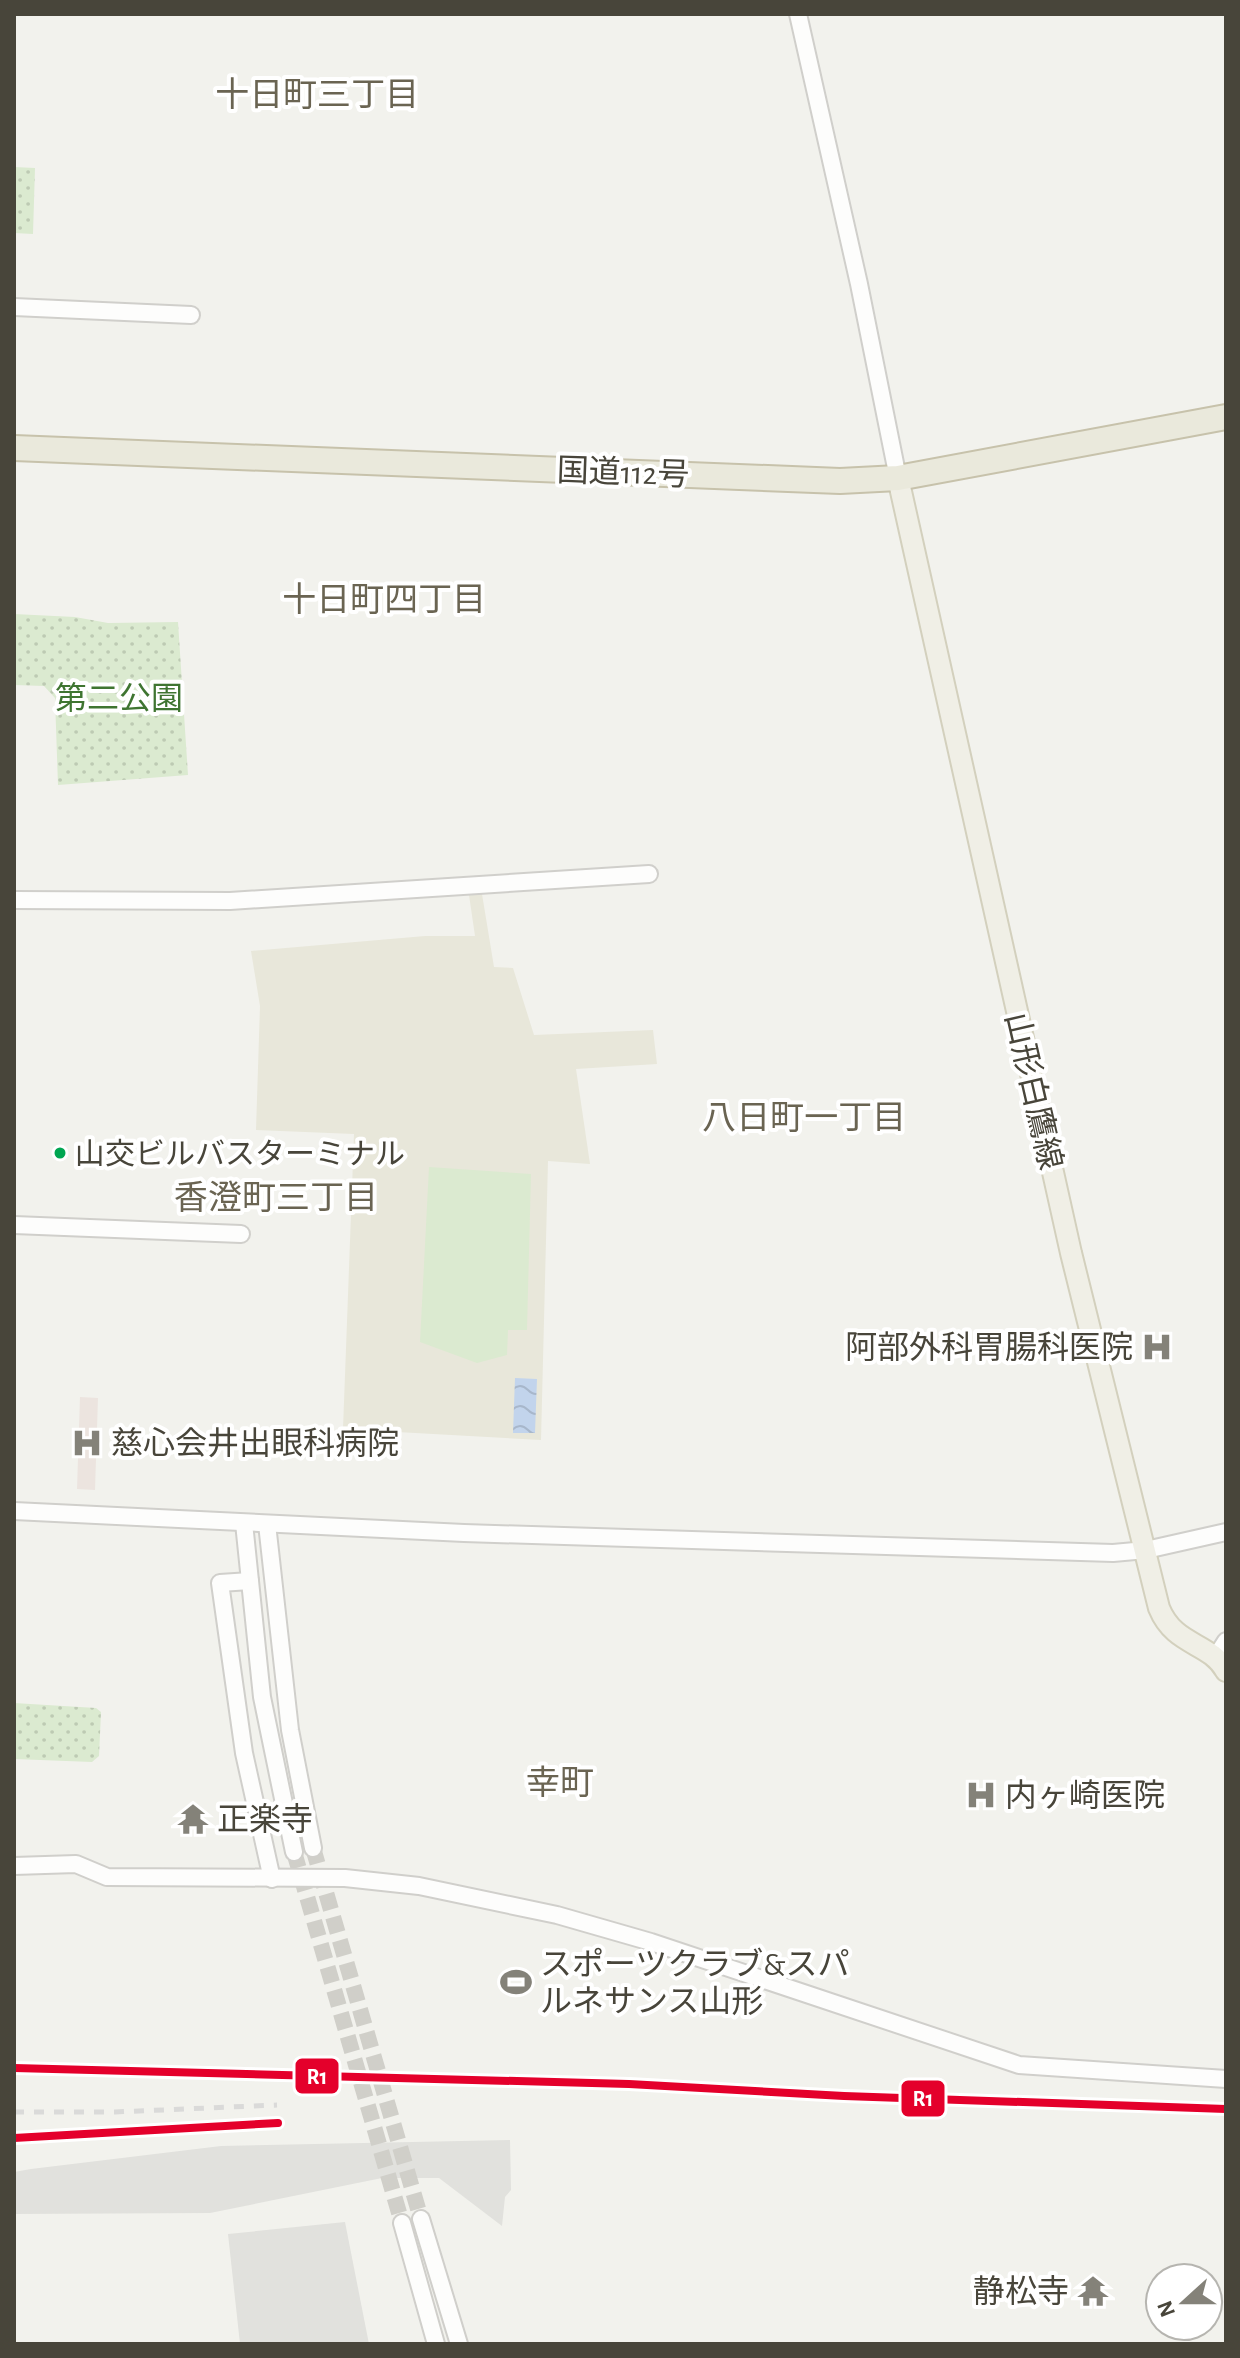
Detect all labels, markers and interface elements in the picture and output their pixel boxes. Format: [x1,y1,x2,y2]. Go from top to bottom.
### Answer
district label: 十日町三丁目 [215,77,419,113]
street label: 国道112号 [556,453,690,491]
district label: 十日町四丁目 [282,582,486,618]
park label: 第二公園 [55,682,183,715]
street label: 山形白鷹線 [999,1009,1069,1173]
district label: 八日町一丁目 [702,1101,906,1136]
place label: 山交ビルバスターミナル [75,1138,405,1170]
marker: 山交ビルバスターミナル [52,1145,68,1161]
district label: 香澄町三丁目 [174,1180,378,1216]
hospital icon: 阿部外科胃腸科医院 [1140,1330,1174,1364]
place label: 阿部外科胃腸科医院 [845,1331,1133,1364]
hospital icon: 慈心会井出眼科病院 [70,1426,104,1460]
place label: 慈心会井出眼科病院 [111,1426,399,1460]
district label: 幸町 [526,1765,594,1801]
hospital icon: 内ヶ崎医院 [964,1778,998,1812]
place label: 内ヶ崎医院 [1005,1779,1165,1812]
temple icon: 正楽寺 [176,1802,210,1836]
place label: 正楽寺 [217,1802,313,1836]
place label: スポーツクラブ&スパ ルネサンス山形 [540,1947,850,2018]
sports icon: スポーツクラブ&スパ ルネサンス山形 [499,1965,533,1999]
line badge: R1 [294,2057,340,2095]
text: R1 [307,2066,327,2088]
line badge: R1 [900,2079,946,2118]
text: R1 [913,2088,933,2110]
north arrow [1144,2262,1224,2342]
temple icon: 静松寺 [1076,2274,1110,2308]
place label: 静松寺 [973,2275,1069,2308]
text: N [1153,2298,1179,2320]

